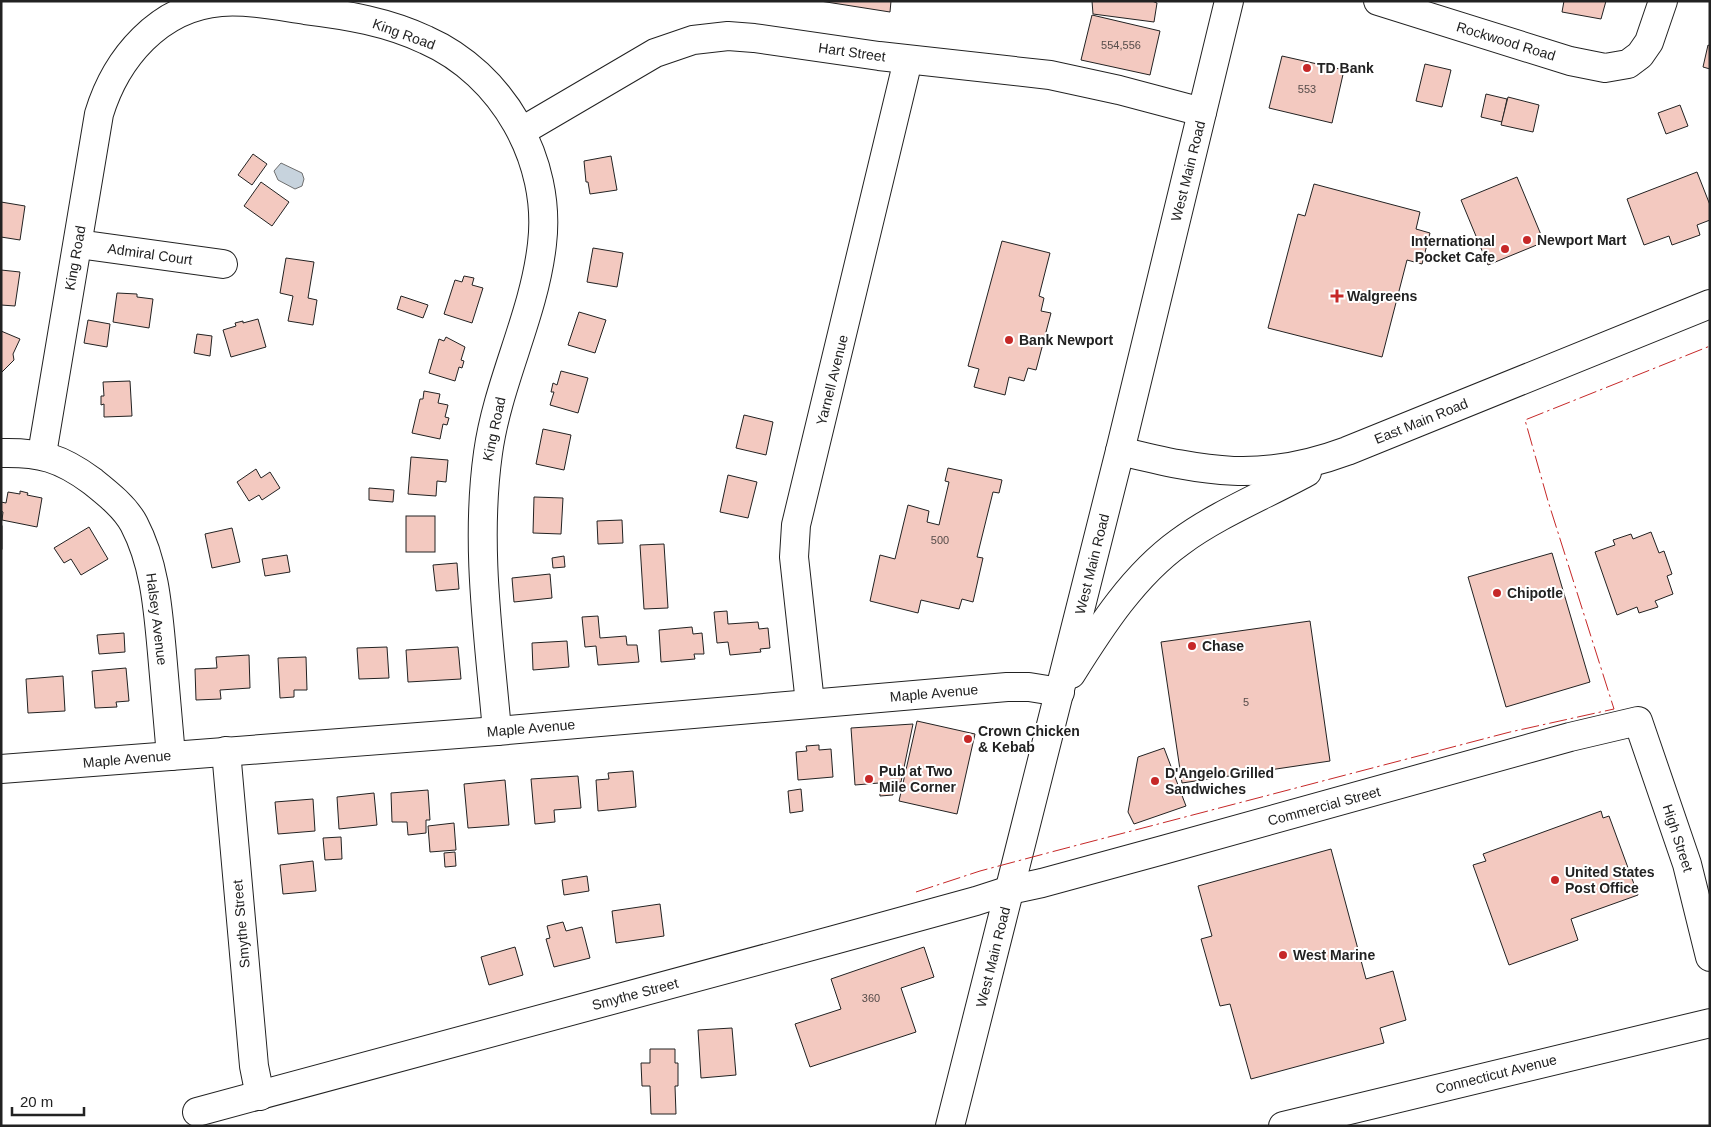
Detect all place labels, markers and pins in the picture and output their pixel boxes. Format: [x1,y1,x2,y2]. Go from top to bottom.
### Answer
place label: TD Bank [1317,60,1374,76]
marker: TD Bank [1301,62,1313,74]
place label: Newport Mart [1537,232,1627,248]
place label: International Pocket Cafe [1411,233,1495,265]
marker: Newport Mart [1521,234,1533,246]
marker: International Pocket Cafe [1499,243,1511,255]
place label: Walgreens [1347,288,1417,304]
marker: Walgreens [1331,290,1343,302]
place label: Bank Newport [1019,332,1113,348]
marker: Bank Newport [1003,334,1015,346]
place label: Chipotle [1507,585,1563,601]
marker: Chipotle [1491,587,1503,599]
place label: Chase [1202,638,1244,654]
marker: Chase [1186,640,1198,652]
place label: Crown Chicken & Kebab [978,723,1080,755]
marker: Crown Chicken & Kebab [962,733,974,745]
place label: Pub at Two Mile Corner [879,763,957,795]
place label: D'Angelo Grilled Sandwiches [1165,765,1274,797]
marker: Pub at Two Mile Corner [863,773,875,785]
marker: D'Angelo Grilled Sandwiches [1149,775,1161,787]
place label: United States Post Office [1565,864,1655,896]
marker: United States Post Office [1549,874,1561,886]
place label: West Marine [1293,947,1375,963]
marker: West Marine [1277,949,1289,961]

